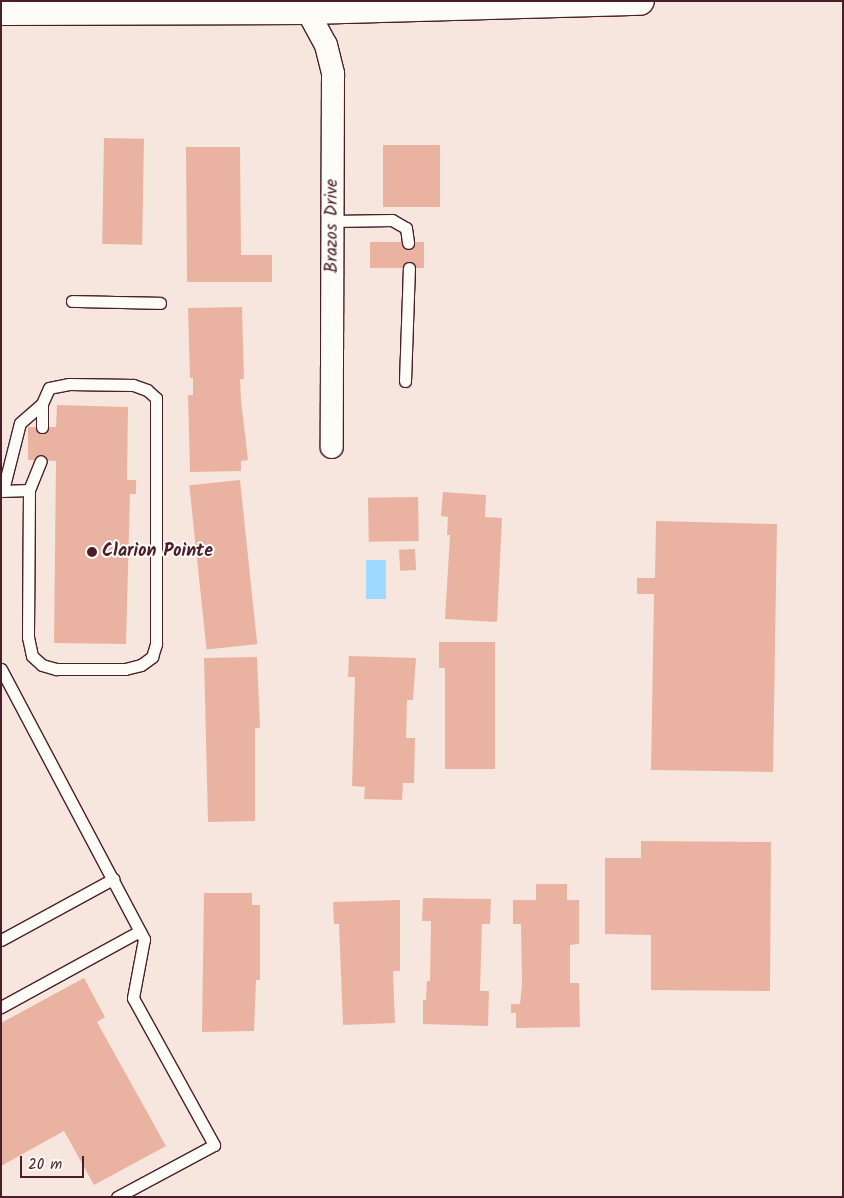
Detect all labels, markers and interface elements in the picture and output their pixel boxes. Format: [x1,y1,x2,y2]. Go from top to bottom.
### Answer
street label: Brazos Drive [322,179,344,273]
place label: Clarion Pointe [102,541,213,563]
marker: Clarion Pointe [86,546,98,558]
scale bar [22,1146,86,1178]
text: 20 m [28,1153,62,1177]

